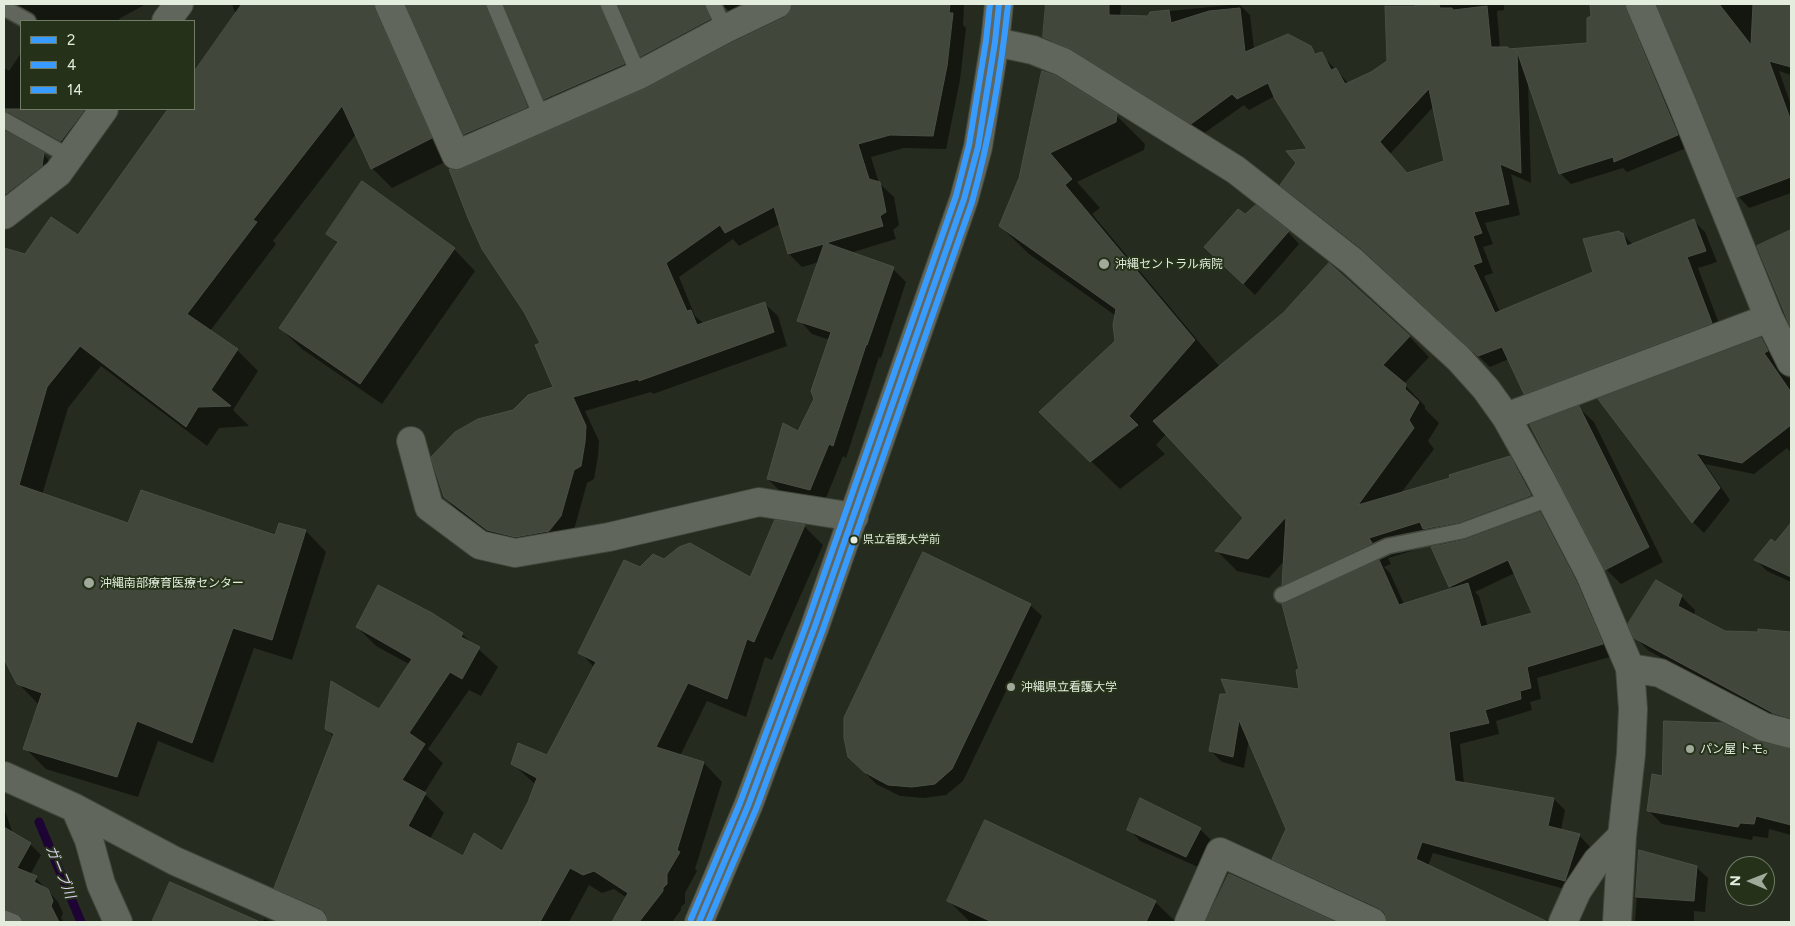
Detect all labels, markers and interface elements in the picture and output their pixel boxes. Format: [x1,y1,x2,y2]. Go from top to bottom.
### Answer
legend [20,20,195,110]
text: 2 [67,31,75,49]
text: 4 [67,56,76,74]
text: 14 [67,81,83,99]
marker: 沖縄セントラル病院 [1097,257,1111,271]
place label: 沖縄セントラル病院 [1115,257,1223,271]
place label: 県立看護大学前 [863,533,940,547]
marker: 県立看護大学前 [849,535,859,545]
marker: 沖縄南部療育医療センター [82,576,96,590]
place label: 沖縄南部療育医療センター [100,576,244,590]
place label: 沖縄県立看護大学 [1021,680,1117,694]
marker: 沖縄県立看護大学 [1005,681,1017,693]
place label: パン屋 トモ。 [1700,742,1775,756]
marker: パン屋 トモ。 [1684,743,1696,755]
water label: ガーブ川 [42,843,78,901]
north arrow [1725,856,1775,906]
text: N [1727,875,1744,886]

